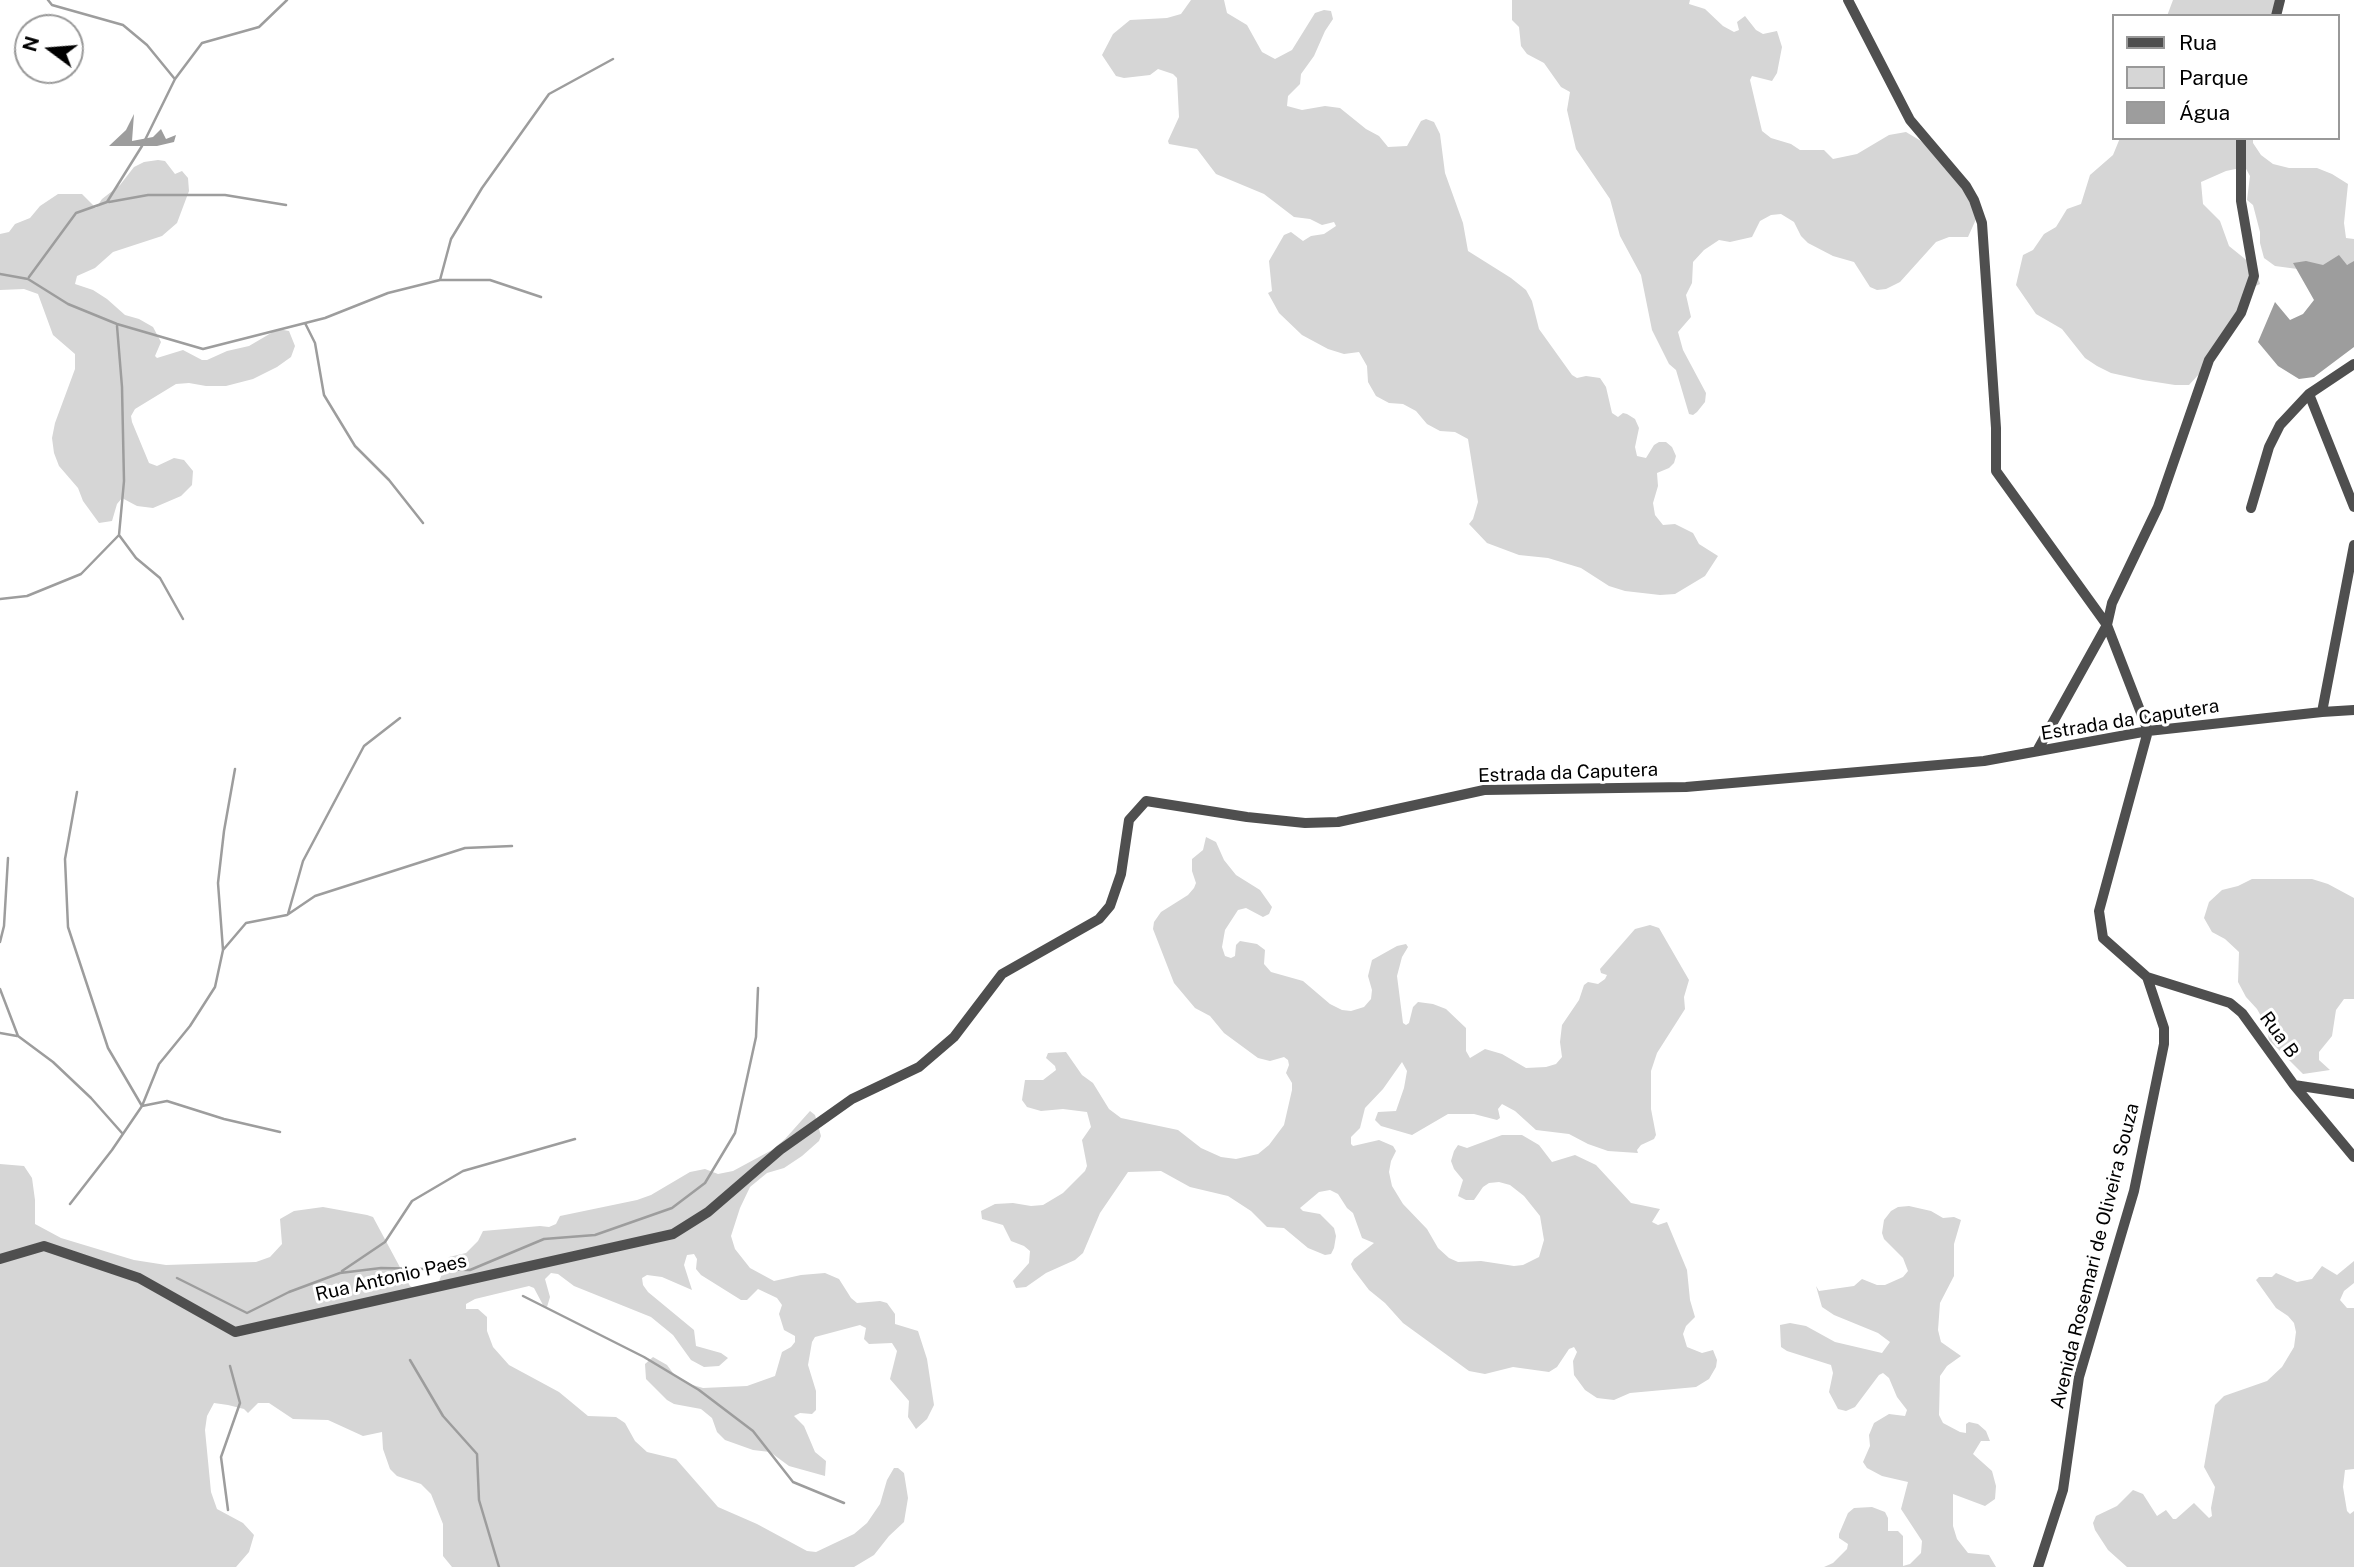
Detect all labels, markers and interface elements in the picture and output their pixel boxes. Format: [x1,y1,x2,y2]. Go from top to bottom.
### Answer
north arrow [14,14,84,84]
legend [2112,14,2340,140]
text: Rua [2179,30,2217,55]
text: N [18,34,43,54]
text: Parque [2179,65,2248,90]
text: Água [2179,100,2230,125]
street label: Estrada da Caputera [2039,695,2221,745]
street label: Estrada da Caputera [1478,758,1658,788]
street label: Rua B [2255,1007,2303,1063]
street label: Avenida Rosemari de Oliveira Souza [2046,1101,2144,1411]
street label: Rua Antonio Paes [313,1250,469,1306]

